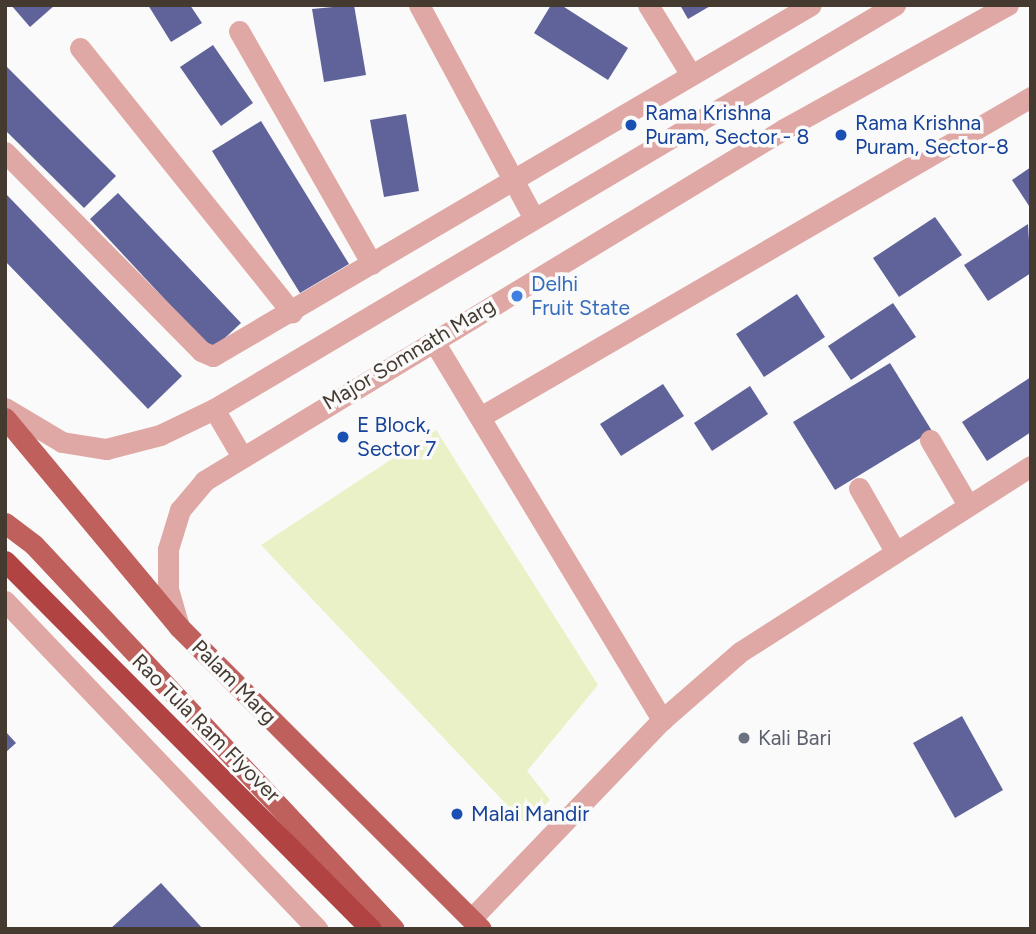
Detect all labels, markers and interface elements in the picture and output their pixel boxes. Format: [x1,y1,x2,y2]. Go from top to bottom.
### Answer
place label: Rama Krishna Puram, Sector - 8 [645,100,809,150]
place label: Rama Krishna Puram, Sector-8 [855,110,1009,160]
marker: Rama Krishna Puram, Sector - 8 [623,117,639,133]
marker: Rama Krishna Puram, Sector-8 [833,127,849,143]
place label: Delhi Fruit State [531,271,630,321]
marker: Delhi Fruit State [509,288,525,304]
street label: Major Somnath Marg [318,293,500,415]
place label: E Block, Sector 7 [357,412,436,462]
marker: E Block, Sector 7 [335,429,351,445]
street label: Palam Marg [187,635,281,729]
street label: Rao Tula Ram Flyover [127,649,285,807]
place label: Kali Bari [758,725,832,751]
marker: Kali Bari [736,730,752,746]
place label: Malai Mandir [471,801,589,827]
marker: Malai Mandir [449,806,465,822]

